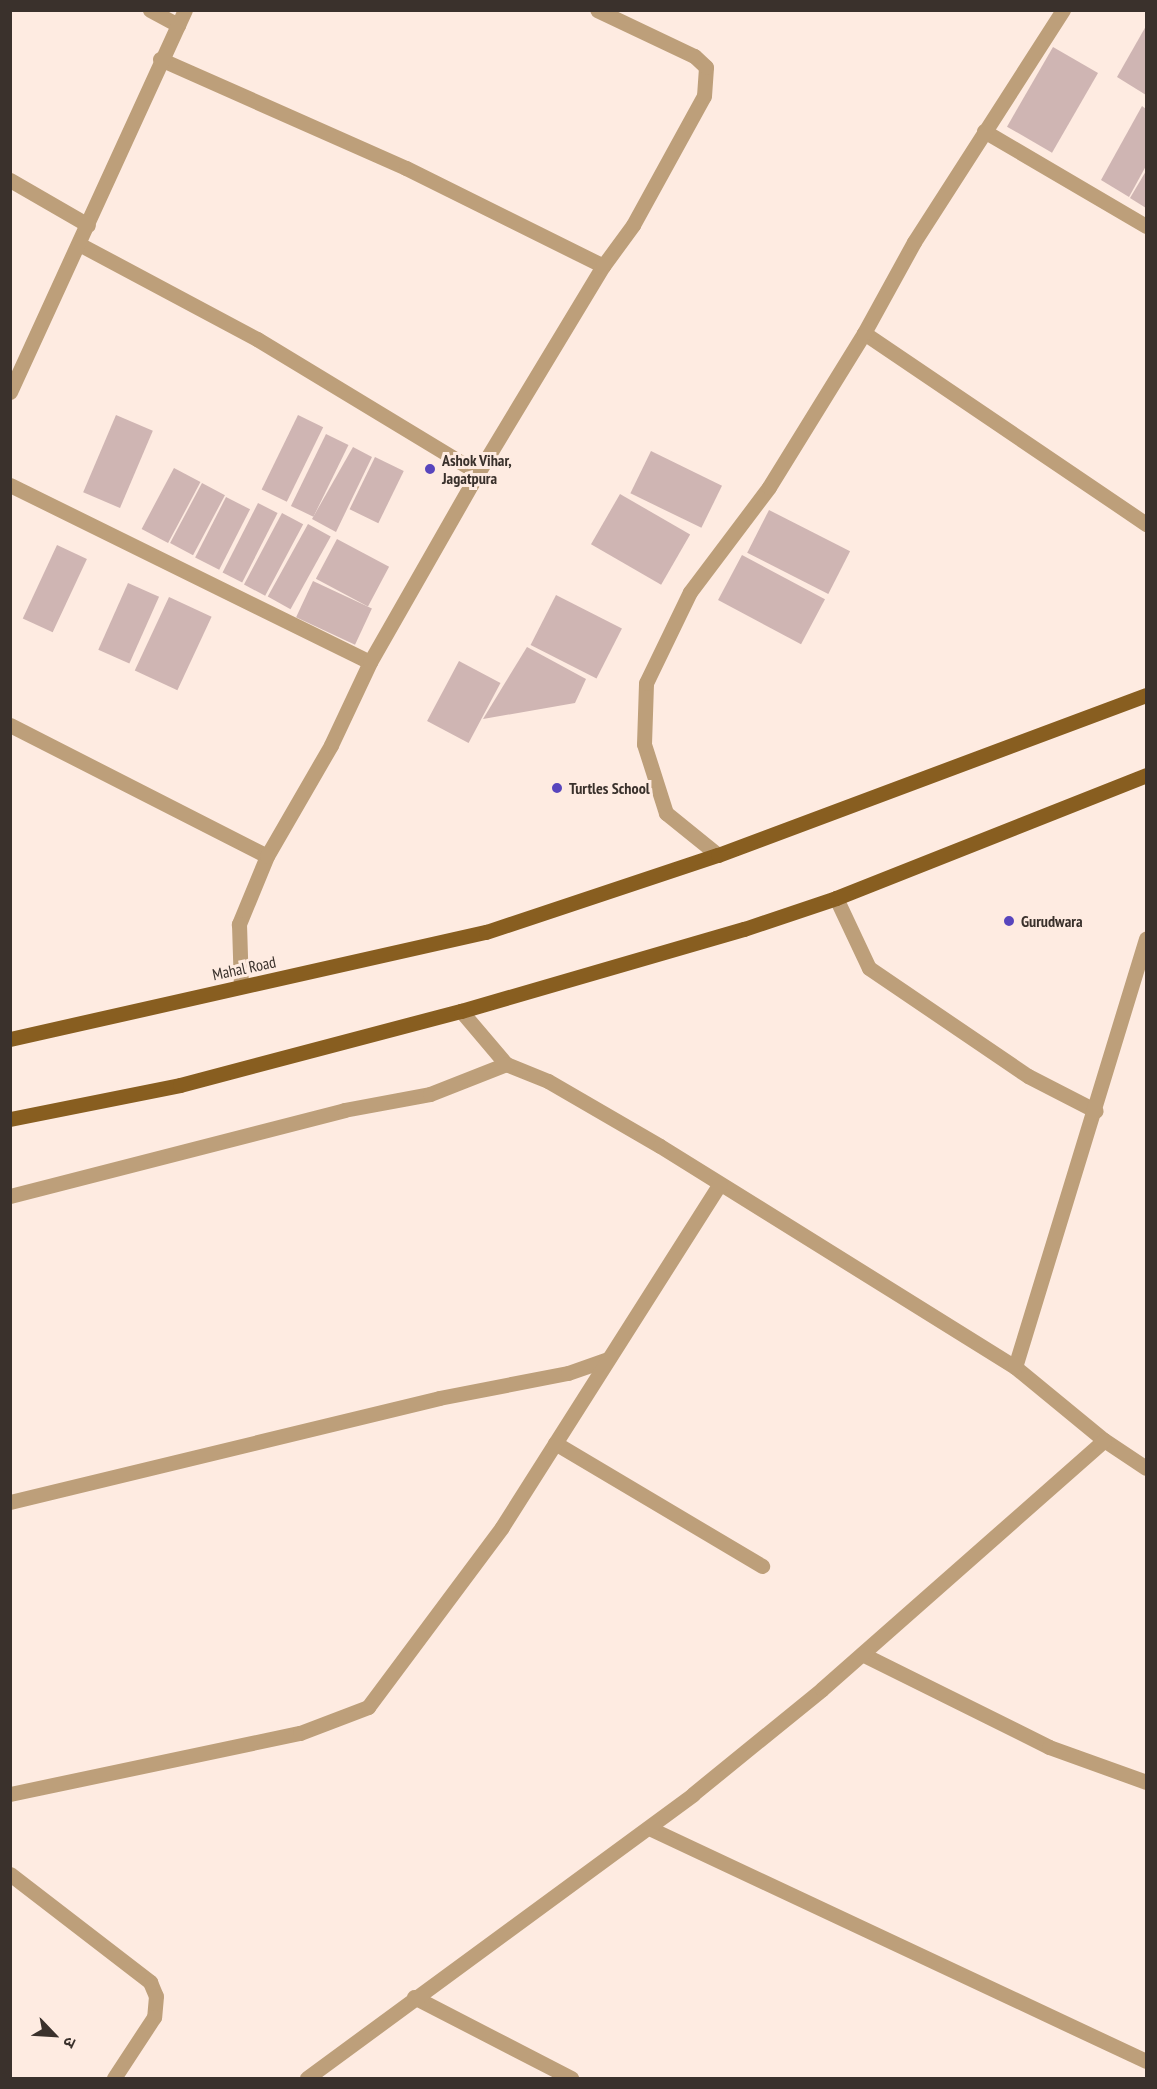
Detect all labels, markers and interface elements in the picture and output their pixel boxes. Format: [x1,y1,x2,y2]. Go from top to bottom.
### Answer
place label: Ashok Vihar, Jagatpura [442,450,513,488]
marker: Ashok Vihar, Jagatpura [423,462,437,476]
place label: Turtles School [569,778,650,798]
marker: Turtles School [550,781,564,795]
place label: Gurudwara [1021,911,1083,931]
marker: Gurudwara [1002,914,1016,928]
street label: Mahal Road [210,952,278,984]
north arrow [24,2005,84,2065]
text: उ [59,2034,81,2051]

